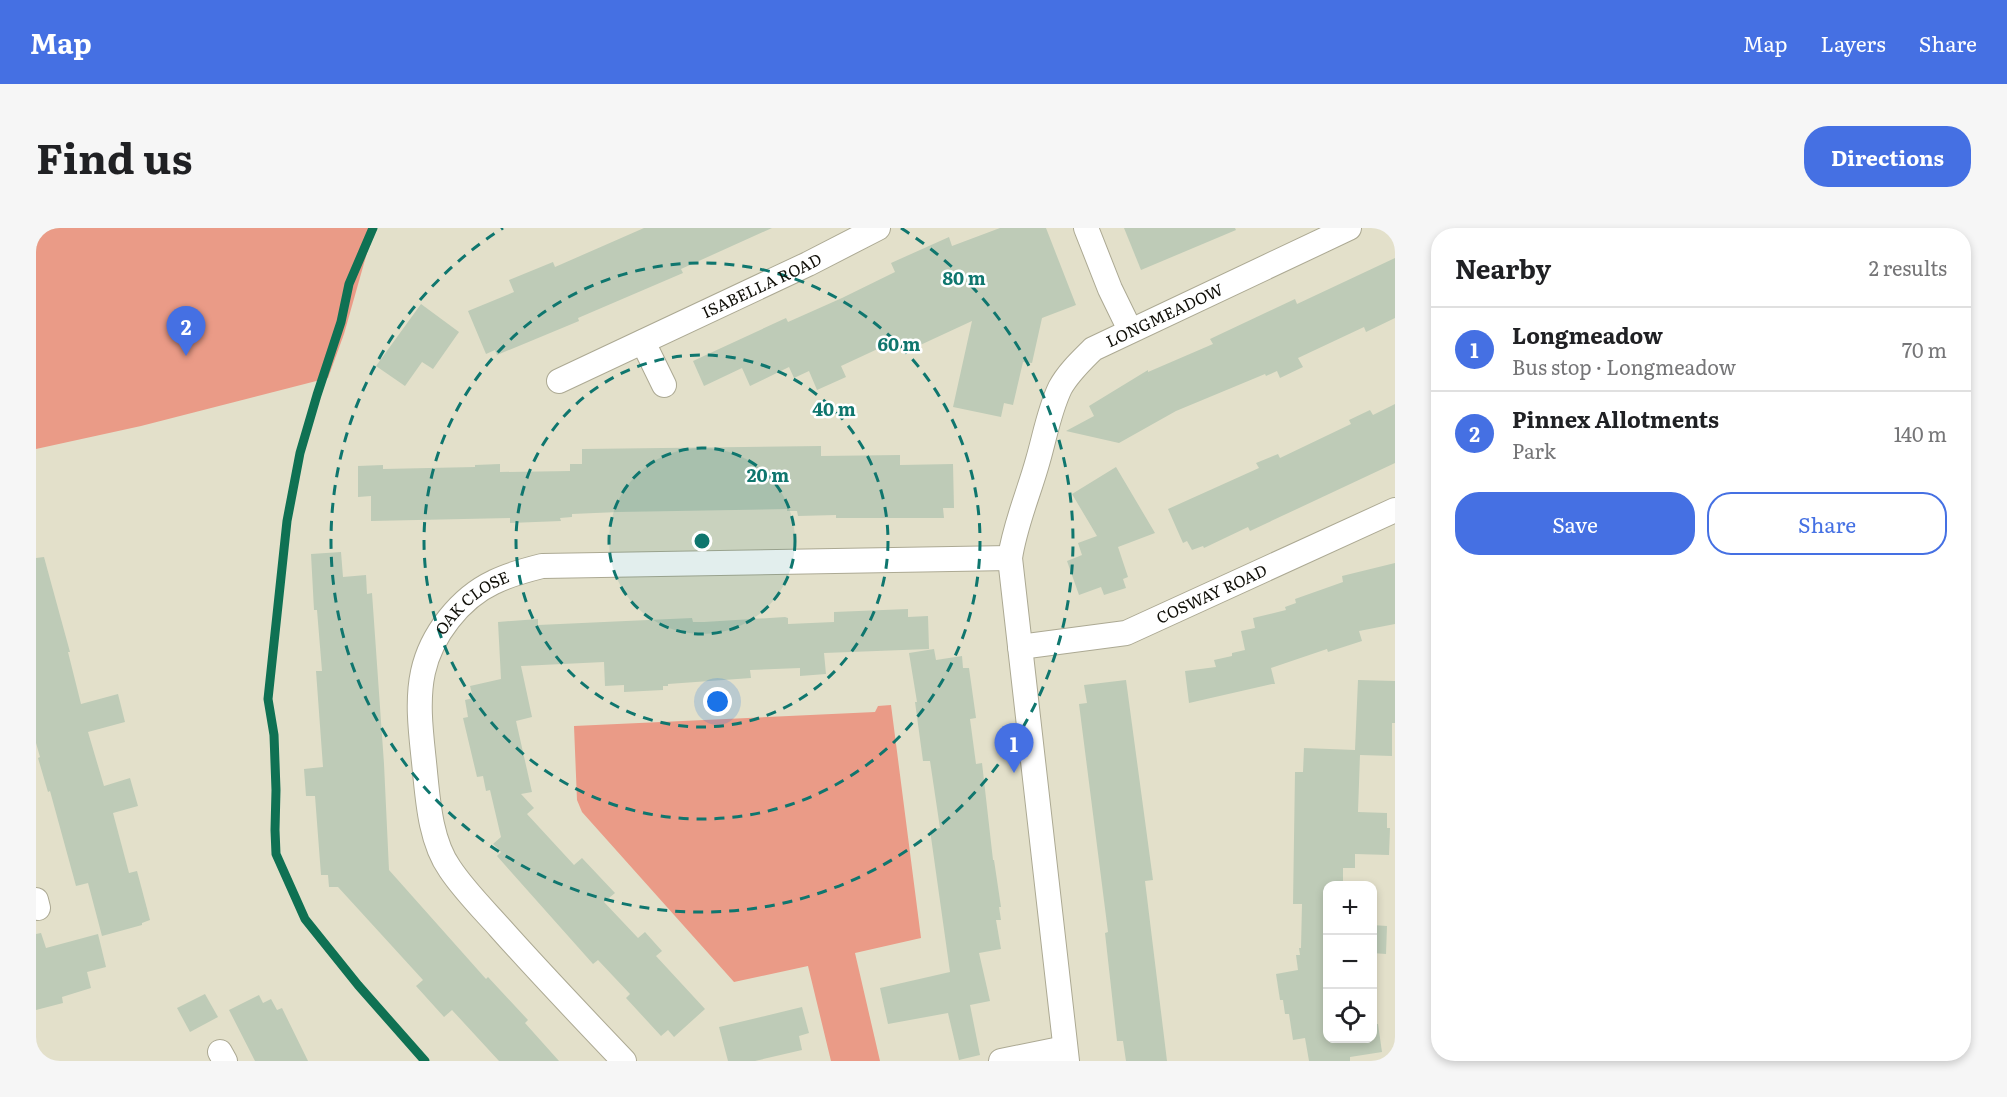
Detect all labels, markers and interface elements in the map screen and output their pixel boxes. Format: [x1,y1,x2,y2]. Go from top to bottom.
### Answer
text: Map [30,21,92,63]
text: Map [1743,27,1788,58]
text: Layers [1821,27,1886,58]
text: Share [1919,27,1977,58]
text: Find us [36,125,193,187]
button: Directions [1804,126,1971,187]
street label: ISABELLA ROAD [697,246,825,323]
text: Nearby [1455,248,1551,287]
text: 2 results [1869,252,1947,282]
text: 80 m [942,264,986,291]
street label: LONGMEADOW [1102,276,1227,352]
pin: 2 [166,306,206,356]
text: Longmeadow [1512,318,1663,351]
text: 60 m [877,330,921,357]
text: 1 [1470,334,1479,364]
text: 70 m [1902,334,1947,364]
text: Bus stop · Longmeadow [1512,351,1736,381]
text: 40 m [812,395,856,422]
text: Pinnex Allotments [1512,402,1719,435]
text: 2 [1469,418,1480,448]
text: 140 m [1894,418,1947,448]
text: Park [1512,435,1556,465]
text: 20 m [747,461,789,488]
button: Save [1455,492,1695,555]
button: Share [1707,492,1947,555]
centre of rings [692,531,712,551]
street label: COSWAY ROAD [1152,557,1271,629]
street label: OAK CLOSE [428,564,512,639]
your location [703,687,732,716]
pin: 1 [994,724,1034,773]
map controls [1323,881,1377,1043]
button: + [1323,881,1377,935]
button: − [1323,935,1377,989]
button: locate [1323,989,1377,1043]

